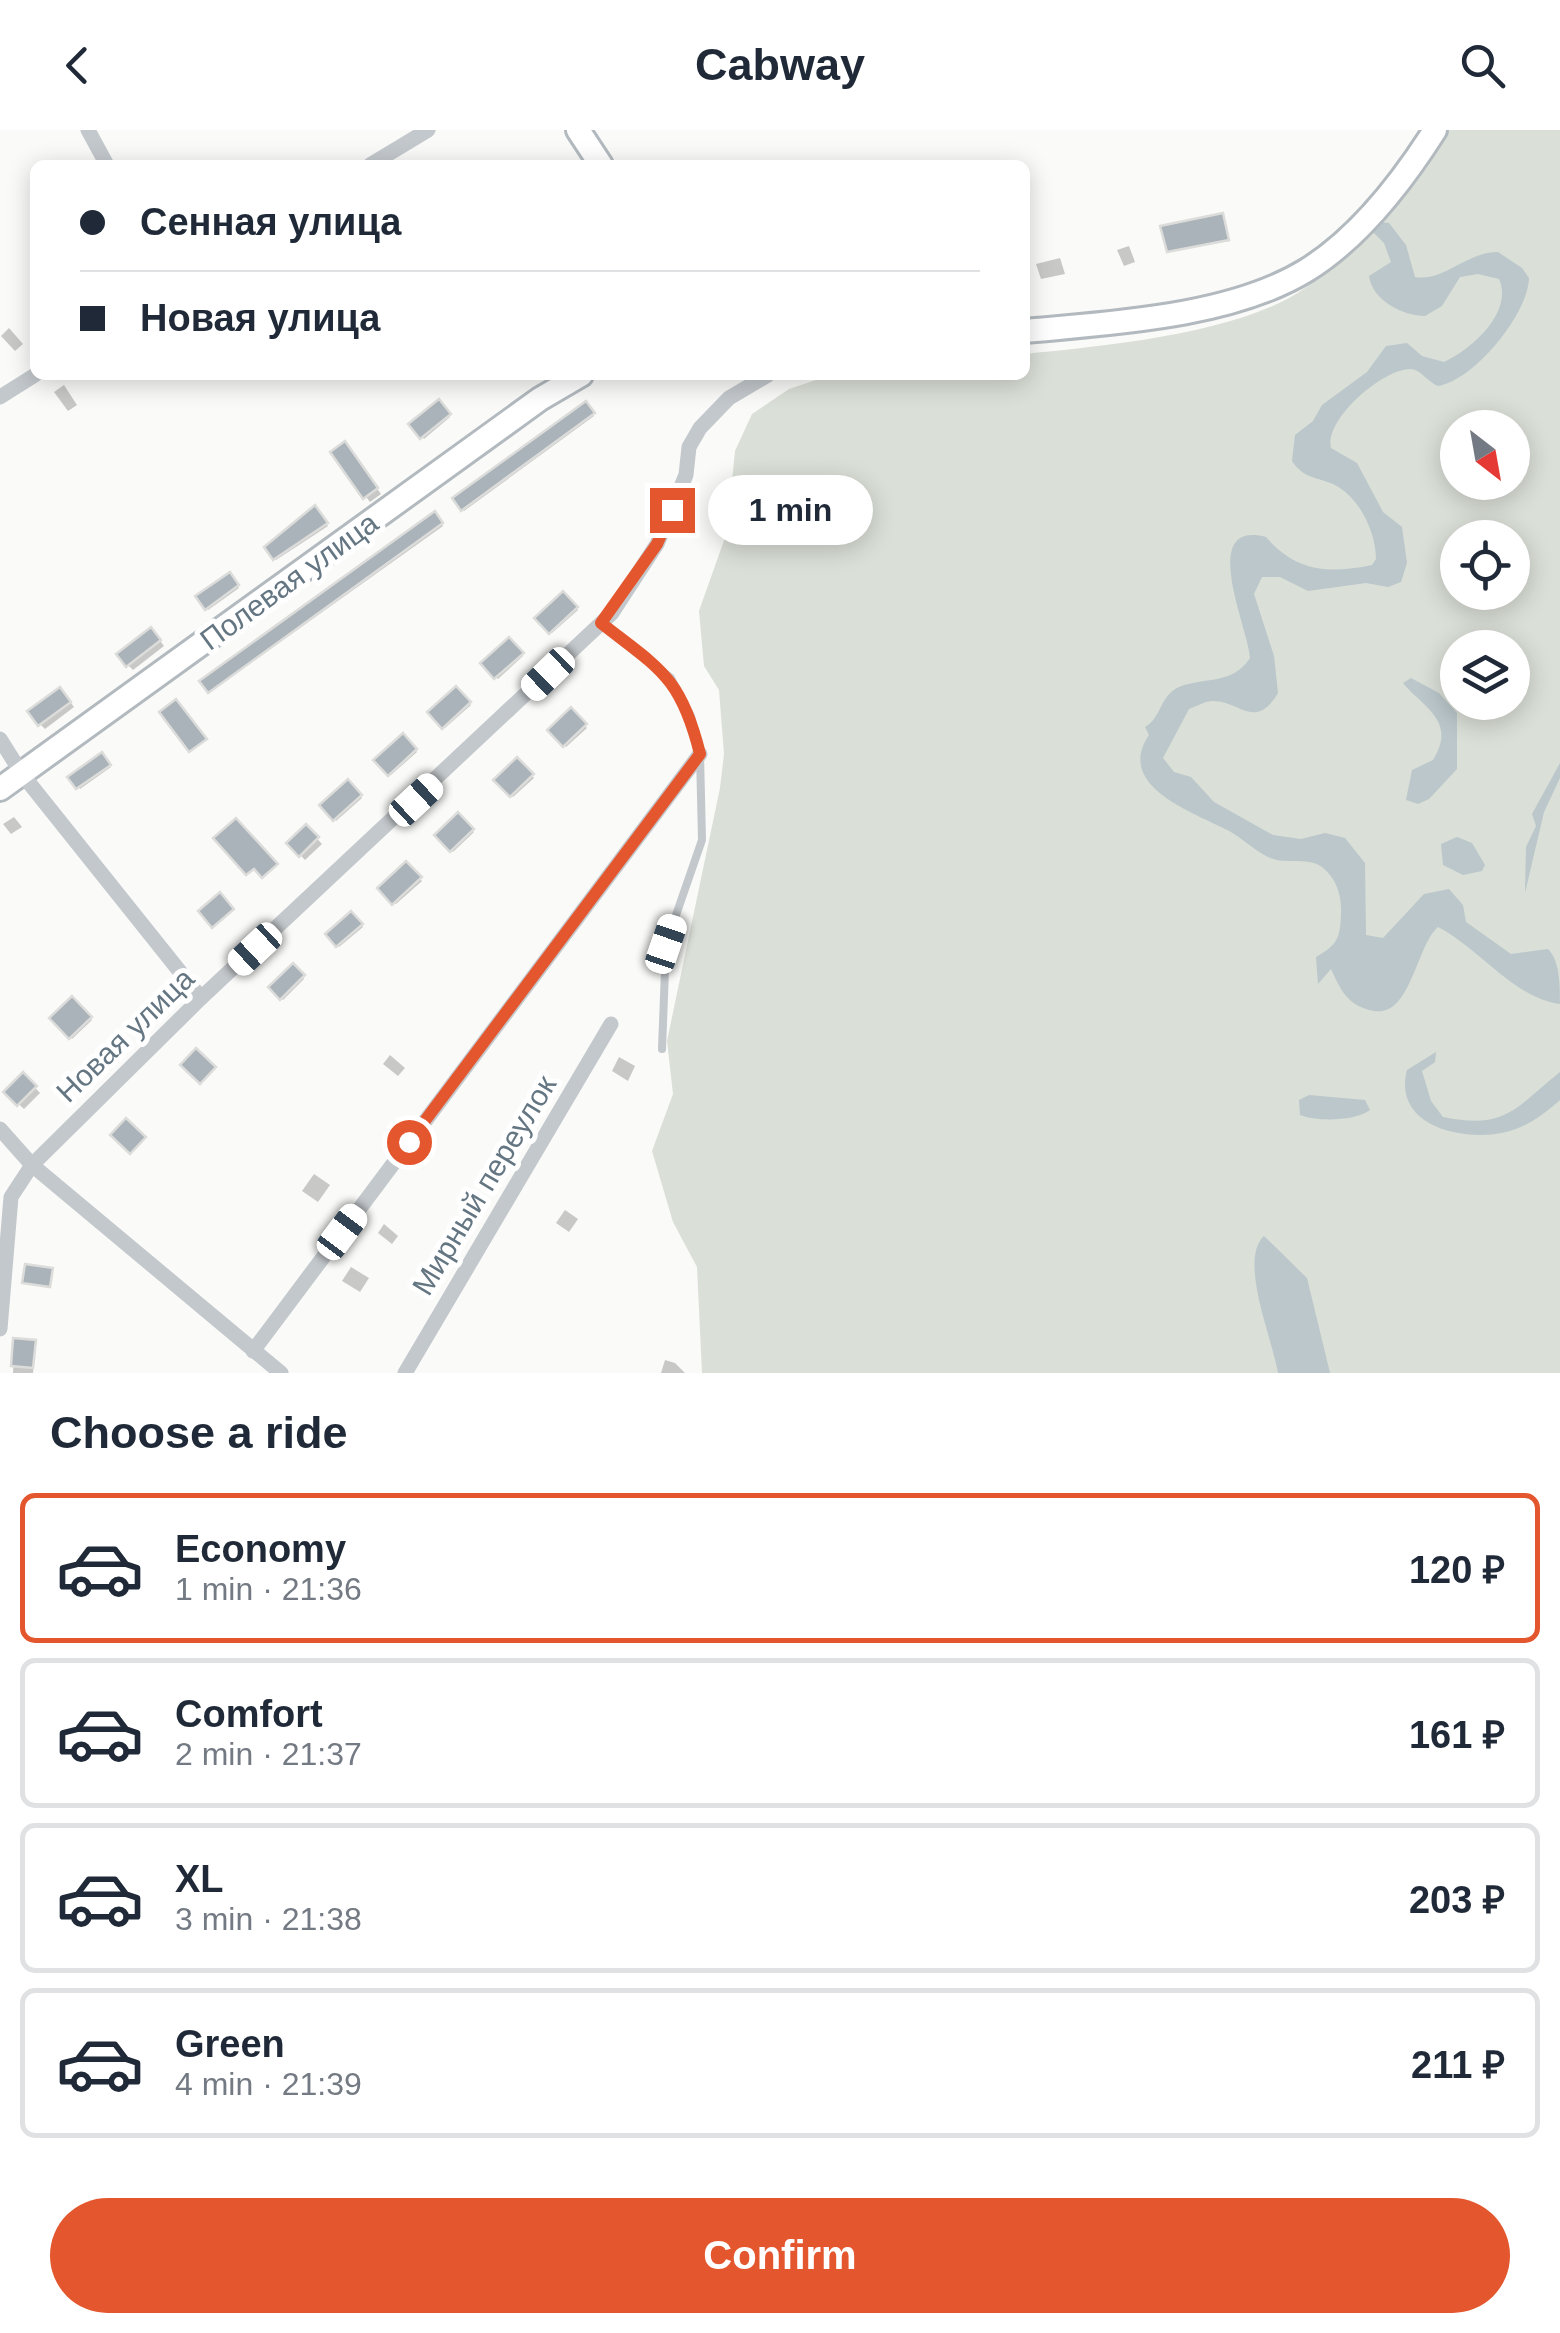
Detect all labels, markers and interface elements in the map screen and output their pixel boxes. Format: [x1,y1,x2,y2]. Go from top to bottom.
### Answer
icon: back [50,38,105,93]
icon: search [1455,38,1510,93]
text: Cabway [695,39,865,90]
text: Сенная улица [140,201,401,243]
text: Новая улица [140,297,380,339]
north arrow [1440,410,1530,500]
map controls [1440,410,1530,720]
callout: 1 min [707,475,872,545]
route end [650,488,695,533]
text: 1 min [749,492,832,528]
street label: Полевая улица [194,505,384,656]
button: locate [1440,520,1530,610]
button: layers [1440,630,1530,720]
car [516,642,580,706]
car [384,769,448,831]
car [642,911,690,977]
car [223,918,287,980]
street label: Новая улица [50,961,201,1109]
street label: Мирный переулок [406,1069,563,1300]
route start [387,1120,432,1165]
car [312,1199,372,1265]
text: Choose a ride [50,1407,348,1458]
icon: car [55,1523,145,1613]
text: Economy [175,1528,346,1570]
text: 120 ₽ [1409,1549,1505,1591]
text: 1 min · 21:36 [175,1571,362,1607]
icon: car [55,1688,145,1778]
text: Comfort [175,1693,323,1735]
text: 161 ₽ [1409,1714,1505,1756]
text: 2 min · 21:37 [175,1736,362,1772]
icon: car [55,1853,145,1943]
text: XL [175,1858,224,1900]
text: 203 ₽ [1409,1879,1505,1921]
text: 3 min · 21:38 [175,1901,362,1937]
icon: car [55,2018,145,2108]
text: Green [175,2023,285,2065]
text: 211 ₽ [1411,2044,1505,2086]
text: 4 min · 21:39 [175,2066,362,2102]
button: Confirm [50,2198,1510,2313]

